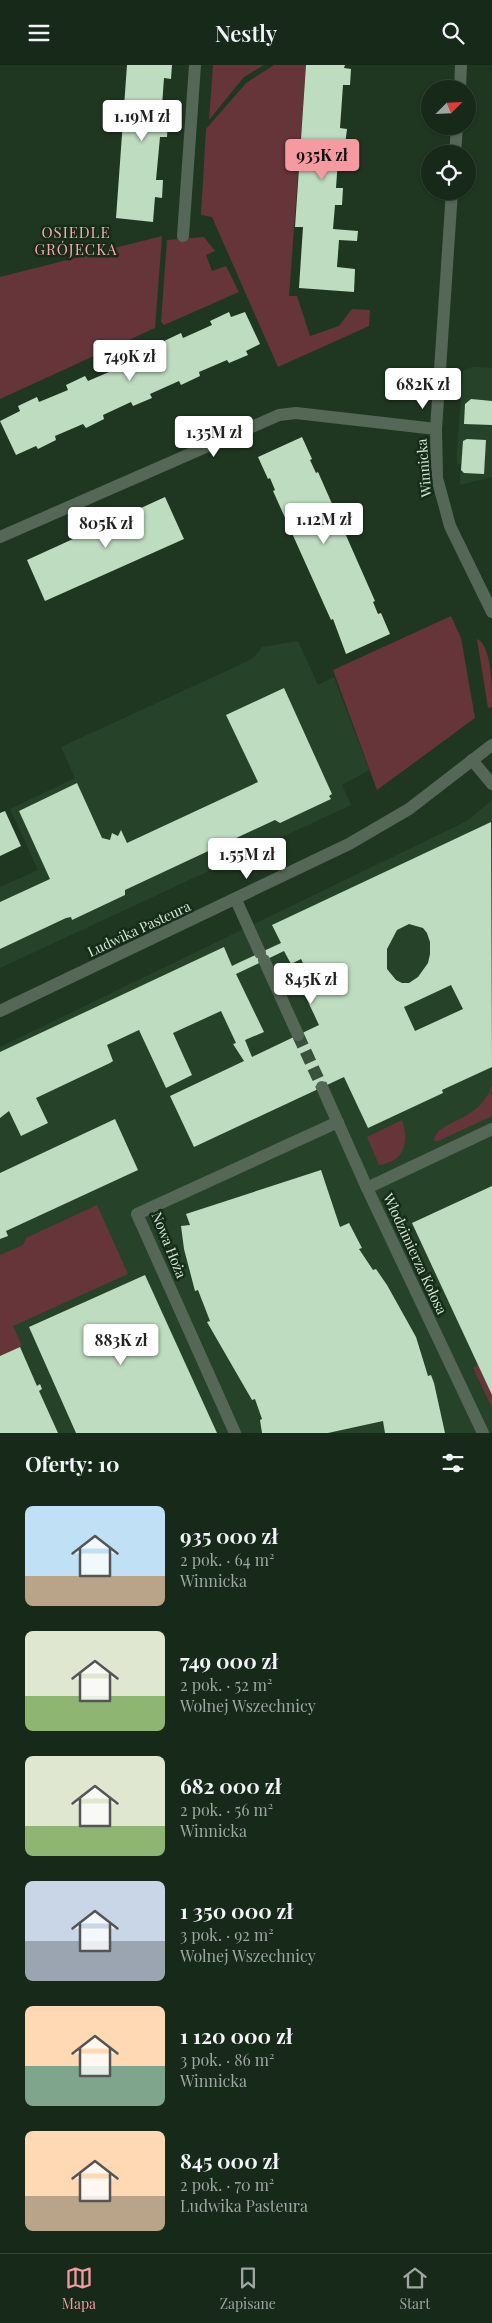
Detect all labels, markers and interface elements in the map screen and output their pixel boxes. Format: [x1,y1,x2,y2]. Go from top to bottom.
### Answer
text: Nestly [215,18,277,48]
icon: menu [25,19,53,47]
icon: search [439,19,467,47]
north arrow [421,80,476,135]
map controls [421,80,476,200]
pin: 1.19M zł [90,99,194,142]
text: 1.19M zł [114,105,170,126]
pin: 935K zł [276,139,368,181]
text: 935K zł [296,144,348,165]
button: locate [421,145,476,200]
district label: OSIEDLE GRÓJECKA [35,222,117,259]
pin: 749K zł [84,339,176,382]
text: 749K zł [104,345,156,366]
pin: 682K zł [377,367,469,410]
text: 682K zł [396,373,450,394]
pin: 1.35M zł [162,415,266,458]
text: 1.35M zł [186,421,242,442]
street label: Winnicka [411,438,436,499]
pin: 1.12M zł [272,503,376,545]
pin: 805K zł [60,507,152,549]
text: 1.12M zł [296,508,352,529]
text: 805K zł [79,512,133,533]
pin: 1.55M zł [195,837,299,880]
text: 1.55M zł [219,843,275,864]
street label: Ludwika Pasteura [84,896,194,961]
pin: 845K zł [265,963,357,1005]
text: 845K zł [285,968,337,989]
street label: Włodzimierza Kołosa [379,1189,452,1317]
street label: Nowa Hoża [148,1209,191,1281]
pin: 883K zł [75,1323,167,1366]
text: 883K zł [94,1329,148,1350]
text: Oferty: 10 [25,1449,120,1477]
icon: filters [439,1449,467,1477]
text: 935 000 zł [180,1521,278,1549]
icon: home [65,1526,125,1586]
text: 2 pok. · 64 m² [180,1549,274,1570]
text: Winnicka [180,1570,247,1591]
text: 749 000 zł [180,1646,278,1674]
icon: home [65,1651,125,1711]
text: 2 pok. · 52 m² [180,1674,272,1695]
text: Wolnej Wszechnicy [180,1695,316,1716]
text: 682 000 zł [180,1771,281,1799]
icon: home [65,1776,125,1836]
text: 2 pok. · 56 m² [180,1799,273,1820]
text: Winnicka [180,1820,247,1841]
text: 1 350 000 zł [180,1896,293,1924]
icon: home [65,1901,125,1961]
text: 3 pok. · 92 m² [180,1924,274,1945]
text: Wolnej Wszechnicy [180,1945,316,1966]
text: 1 120 000 zł [180,2021,292,2049]
icon: home [65,2026,125,2086]
text: 3 pok. · 86 m² [180,2049,274,2070]
text: Winnicka [180,2070,247,2091]
text: 845 000 zł [180,2146,279,2174]
icon: home [65,2151,125,2211]
text: 2 pok. · 70 m² [180,2174,274,2195]
text: Ludwika Pasteura [180,2195,308,2216]
tab: Mapa [62,2264,96,2313]
tab: Zapisane [220,2264,276,2313]
tab: Start [399,2264,430,2313]

